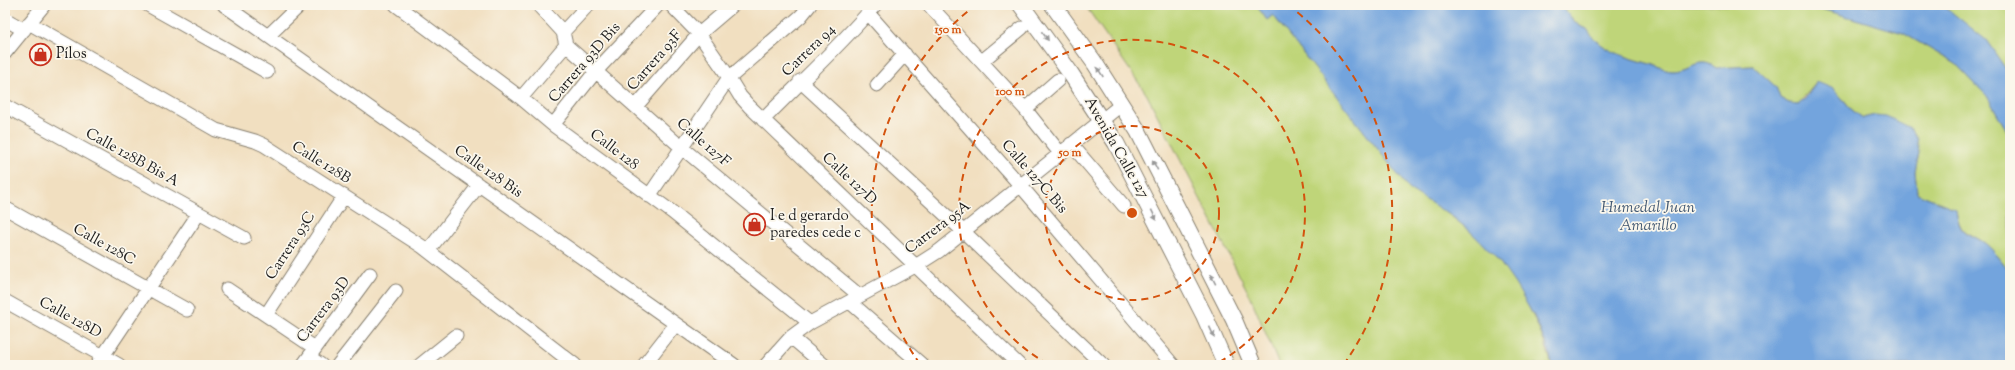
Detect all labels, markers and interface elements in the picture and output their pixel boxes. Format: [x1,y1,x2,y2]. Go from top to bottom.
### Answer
street label: Carrera 93D Bis [544,18,626,108]
street label: Carrera 94 [777,20,841,82]
text: 150 m [933,21,962,39]
street label: Carrera 93F [623,26,688,96]
one-way arrow [1041,31,1049,41]
shop icon: Pílos [27,41,53,67]
place label: Pílos [56,44,87,65]
one-way arrow [1096,67,1104,77]
text: 100 m [994,83,1025,101]
street label: Avenida Calle 127 [1078,93,1154,203]
street label: Calle 127F [672,114,735,173]
street label: Calle 128B Bis A [81,123,183,193]
street label: Calle 128 [585,125,643,175]
street label: Calle 127C Bis [996,135,1072,219]
street label: Calle 128B [287,137,355,190]
street label: Calle 128 Bis [449,141,527,203]
text: 50 m [1058,144,1082,162]
street label: Calle 127D [817,148,881,210]
one-way arrow [1152,159,1158,171]
street label: Carrera 95A [901,196,975,260]
water label: Humedal Juan Amarillo [1601,197,1696,238]
place label: I e d gerardo paredes cede c [770,206,861,244]
centre of rings [1125,206,1139,220]
street label: Carrera 93C [261,208,321,284]
one-way arrow [1150,210,1157,221]
shop icon: I e d gerardo paredes cede c [742,212,768,238]
street label: Calle 128C [69,219,139,271]
street label: Carrera 93D [292,273,356,347]
one-way arrow [1210,273,1216,285]
street label: Calle 128D [35,292,105,344]
one-way arrow [1209,326,1215,337]

